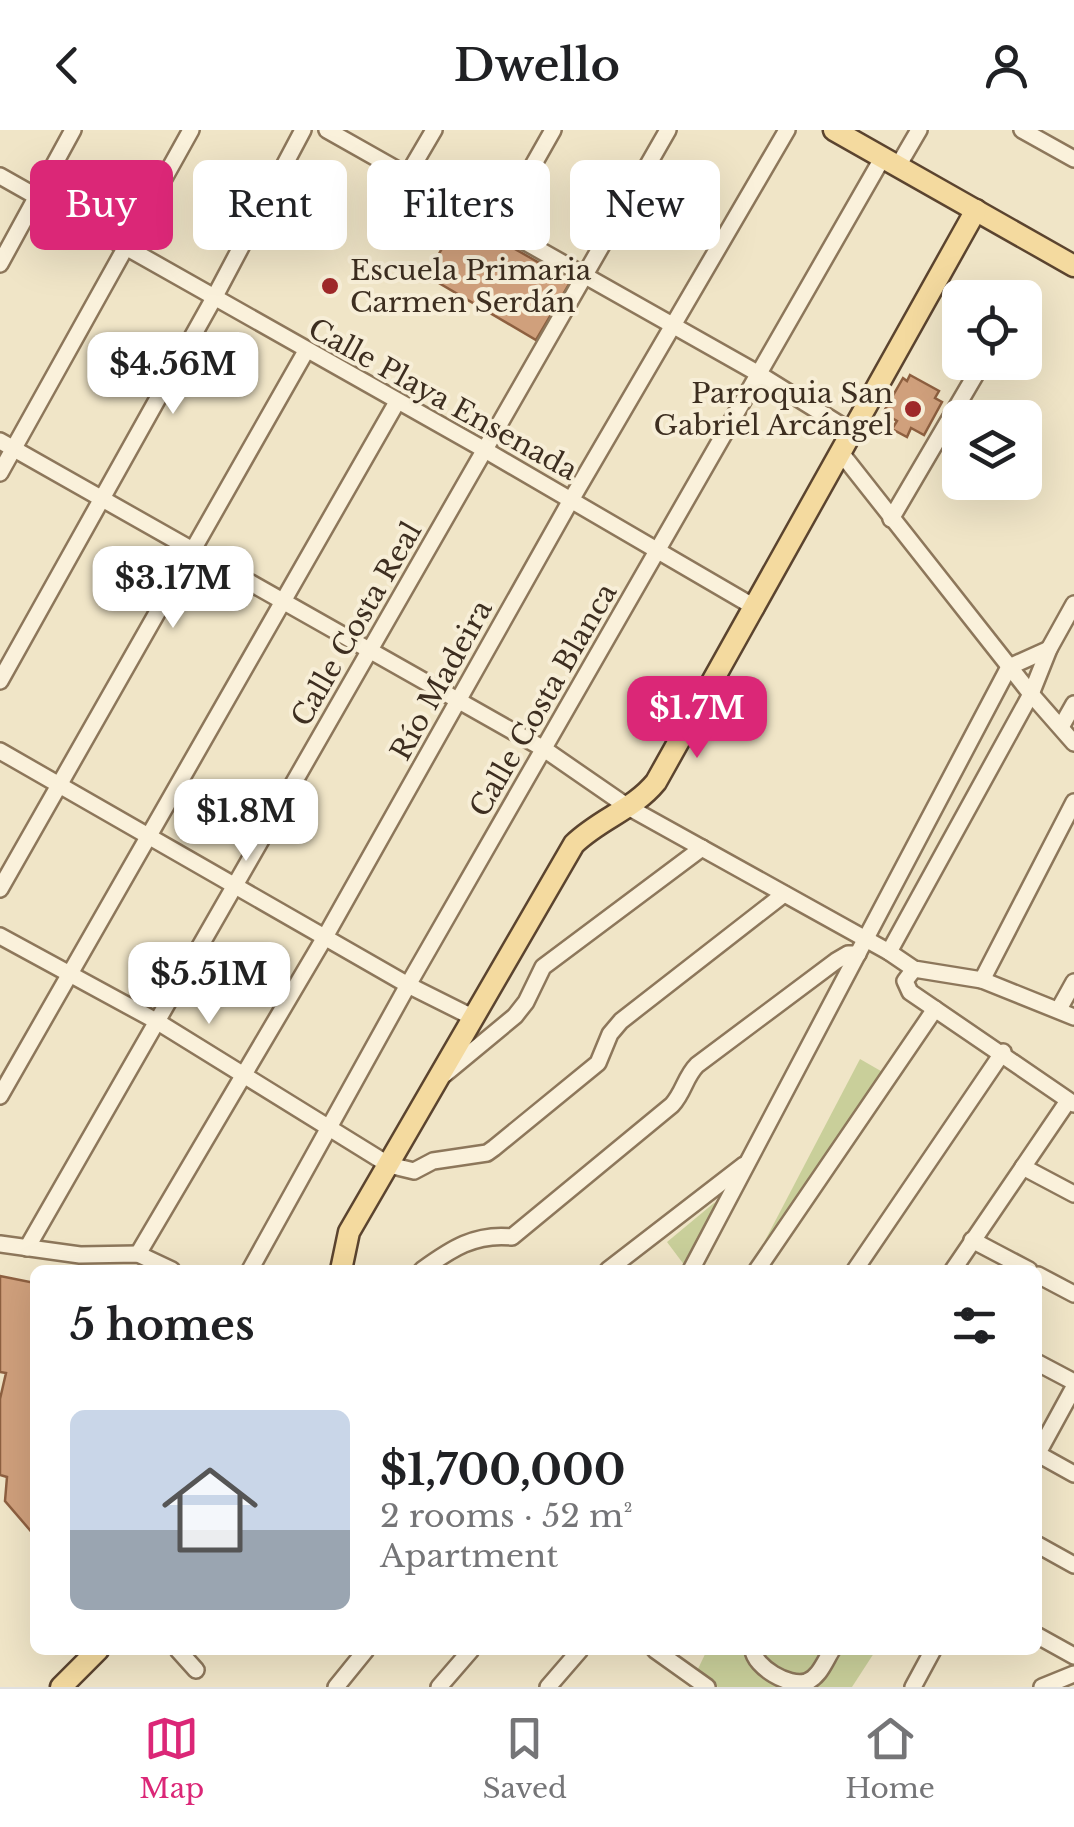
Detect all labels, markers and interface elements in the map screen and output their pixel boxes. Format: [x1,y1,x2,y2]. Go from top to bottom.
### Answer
text: Dwello [454,37,620,93]
icon: back [40,38,95,93]
icon: person [979,38,1034,93]
chip: Buy [30,160,173,250]
chip: Rent [193,160,347,250]
chip: Filters [367,160,550,250]
chip: New [570,160,720,250]
place label: Escuela Primaria Carmen Serdán [350,253,592,320]
marker: Escuela Primaria Carmen Serdán [319,275,341,297]
map controls [942,280,1042,500]
button: locate [942,280,1042,380]
street label: Calle Playa Ensenada [302,311,584,488]
pin: $4.56M [92,332,254,417]
text: $4.56M [109,344,237,384]
place label: Parroquia San Gabriel Arcángel [654,376,893,443]
marker: Parroquia San Gabriel Arcángel [902,398,924,420]
button: layers [942,400,1042,500]
street label: Calle Costa Real [284,516,429,733]
pin: $3.17M [92,546,254,631]
text: $3.17M [115,558,231,598]
street label: Calle Costa Blanca [462,577,625,823]
street label: Río Madeira [383,594,500,766]
pin: $1.7M [627,676,767,761]
text: $1.7M [649,688,745,728]
pin: $1.8M [176,779,316,864]
text: $1.8M [196,791,296,831]
pin: $5.51M [128,942,290,1027]
text: $5.51M [150,954,268,994]
icon: filters [947,1298,1002,1353]
text: 5 homes [70,1299,254,1351]
text: $1,700,000 [380,1444,625,1496]
icon: home [150,1450,270,1570]
text: 2 rooms · 52 m² [380,1496,633,1536]
text: Apartment [380,1536,558,1576]
tab: Map [139,1711,204,1806]
tab: Saved [483,1711,567,1806]
tab: Home [845,1711,935,1806]

